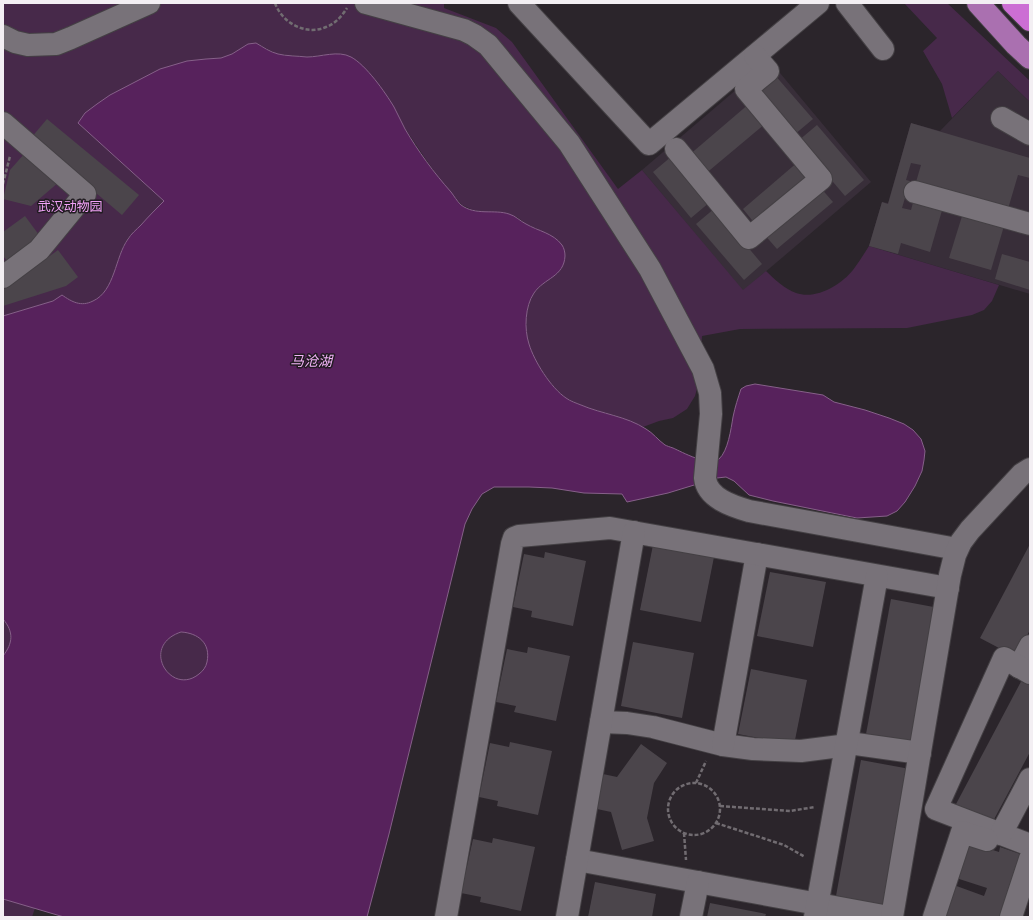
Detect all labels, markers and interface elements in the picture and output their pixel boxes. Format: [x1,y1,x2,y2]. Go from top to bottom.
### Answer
park label: 武汉动物园 [37,198,103,214]
water label: 马沧湖 [290,352,334,369]

